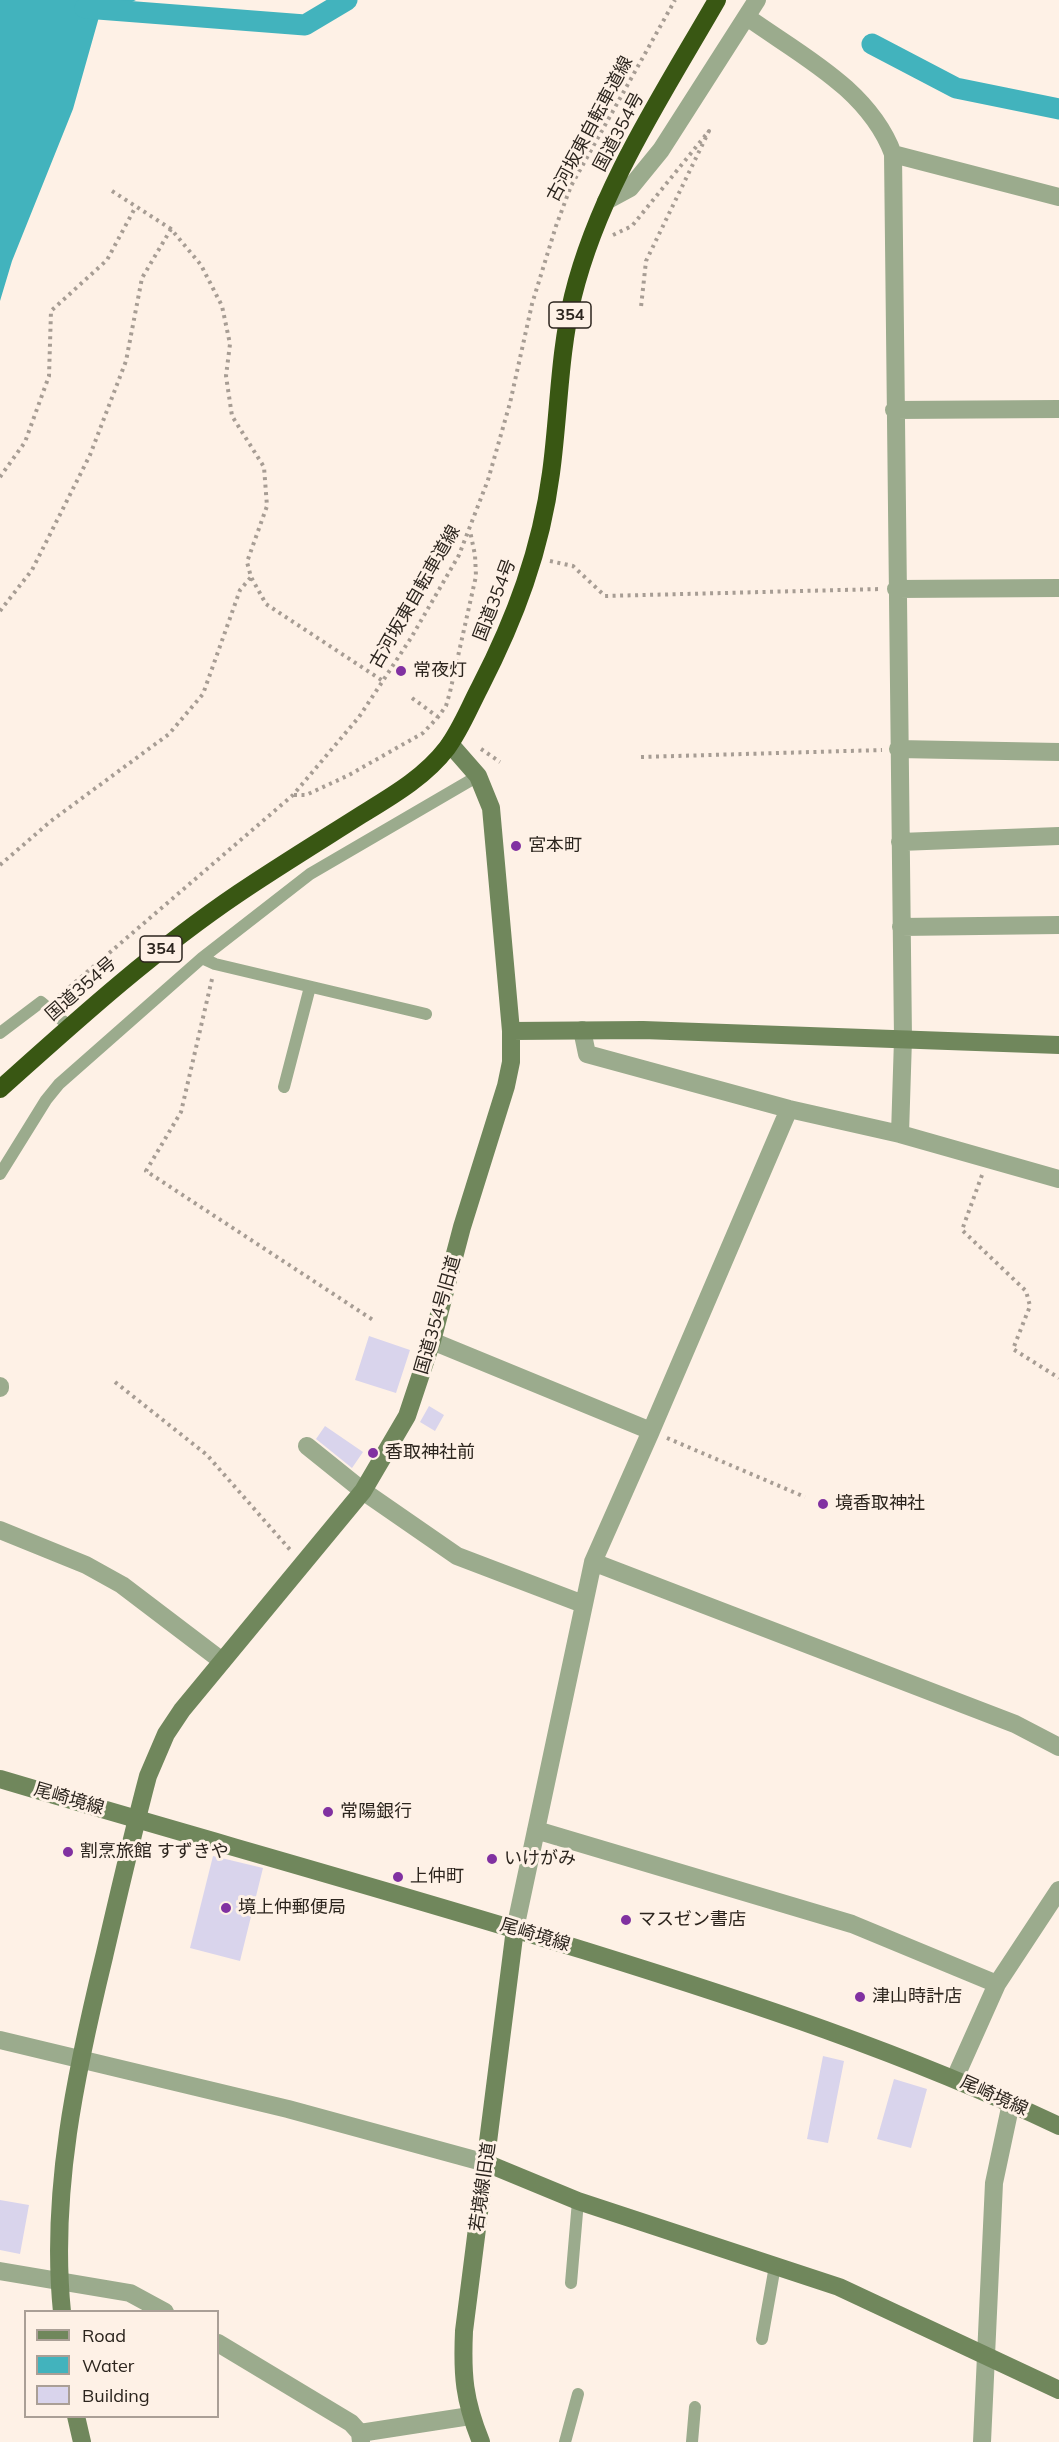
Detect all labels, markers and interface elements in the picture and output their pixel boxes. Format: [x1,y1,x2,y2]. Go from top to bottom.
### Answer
street label: 古河坂東自転車道線 [542,52,638,206]
street label: 国道354号 [589,89,649,175]
road number: 354 [549,302,591,328]
street label: 古河坂東自転車道線 [365,521,465,673]
street label: 国道354号 [469,556,521,644]
place label: 常夜灯 [413,660,467,682]
marker: 常夜灯 [394,664,408,678]
place label: 宮本町 [528,835,582,857]
marker: 宮本町 [509,839,523,853]
road number: 354 [140,936,182,962]
street label: 国道354号 [41,953,121,1025]
street label: 国道354号旧道 [411,1253,465,1377]
place label: 香取神社前 [385,1442,475,1464]
marker: 香取神社前 [366,1446,380,1460]
place label: 境香取神社 [835,1493,925,1515]
marker: 境香取神社 [816,1497,830,1511]
street label: 尾崎境線 [31,1779,107,1819]
place label: 常陽銀行 [340,1801,412,1823]
marker: 常陽銀行 [321,1805,335,1819]
place label: 割烹旅館 すずきや [80,1841,229,1863]
marker: 割烹旅館 すずきや [61,1845,75,1859]
place label: いけがみ [504,1848,576,1870]
marker: いけがみ [485,1852,499,1866]
place label: 上仲町 [410,1866,464,1888]
marker: 上仲町 [391,1870,405,1884]
place label: 境上仲郵便局 [238,1897,346,1919]
marker: 境上仲郵便局 [219,1901,233,1915]
place label: マスゼン書店 [638,1909,746,1931]
marker: マスゼン書店 [619,1913,633,1927]
street label: 尾崎境線 [497,1914,573,1956]
place label: 津山時計店 [872,1986,962,2008]
marker: 津山時計店 [853,1990,867,2004]
street label: 尾崎境線 [957,2071,1031,2121]
street label: 若境線旧道 [466,2141,500,2233]
legend [24,2310,219,2418]
text: Road [82,2324,126,2347]
text: Water [82,2354,134,2377]
text: Building [82,2384,150,2407]

